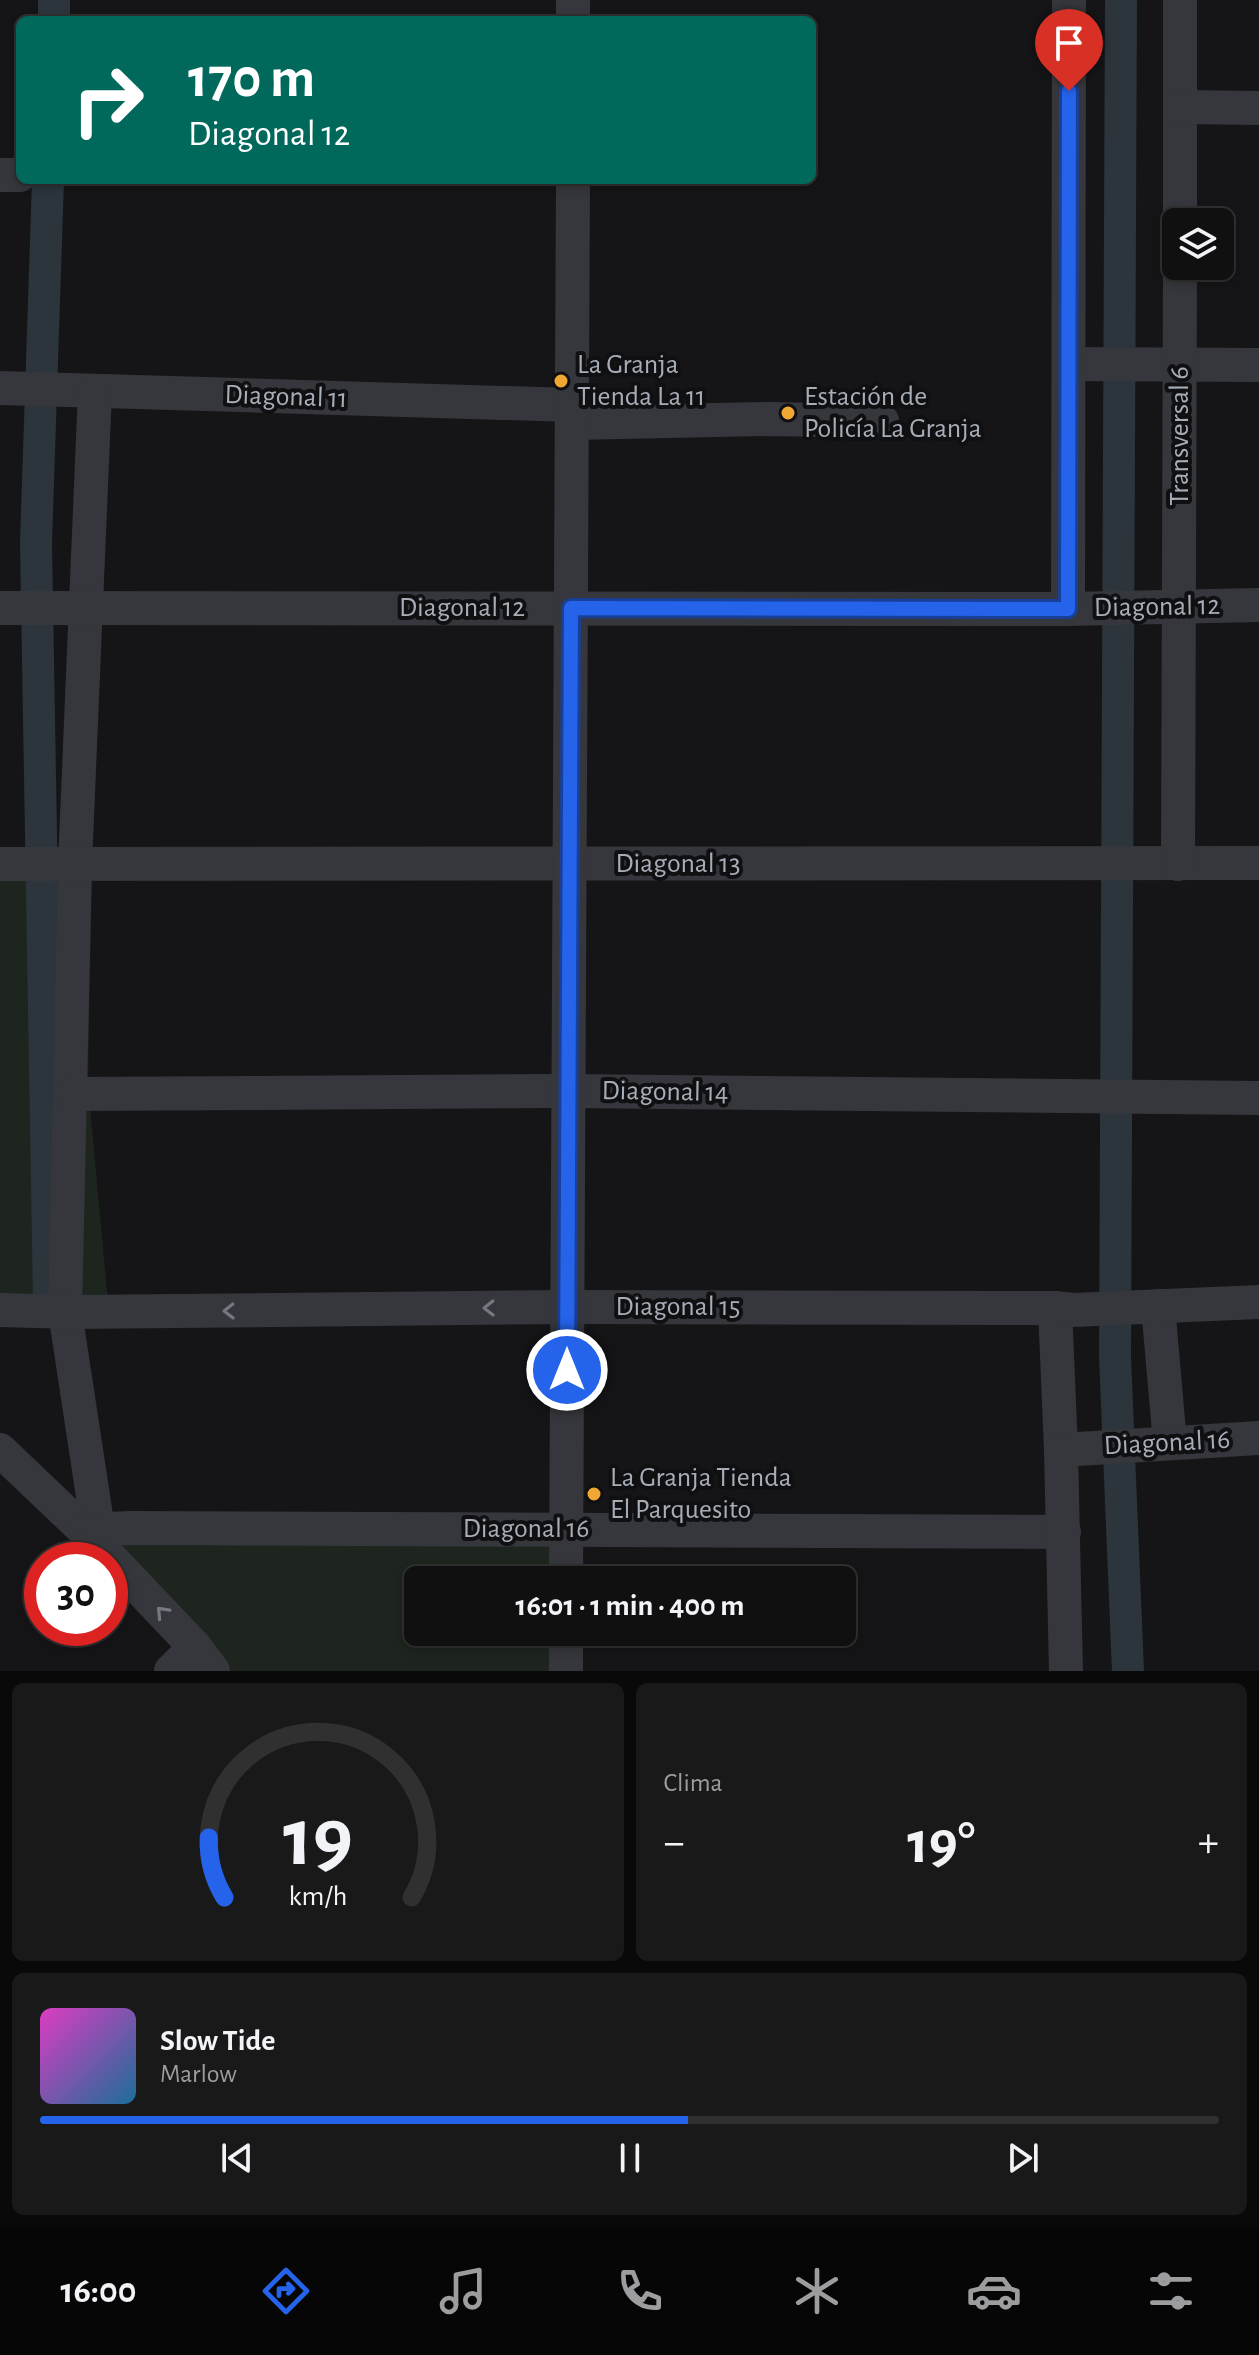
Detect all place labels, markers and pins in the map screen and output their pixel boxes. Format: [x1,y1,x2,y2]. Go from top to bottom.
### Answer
pin [1035,9,1103,91]
place label: La Granja Tienda La 11 [577,351,705,411]
marker: La Granja Tienda La 11 [552,372,570,390]
place label: Estación de Policía La Granja [804,383,982,443]
marker: Estación de Policía La Granja [779,404,797,422]
place label: La Granja Tienda El Parquesito [610,1464,792,1524]
marker: La Granja Tienda El Parquesito [585,1485,603,1503]

